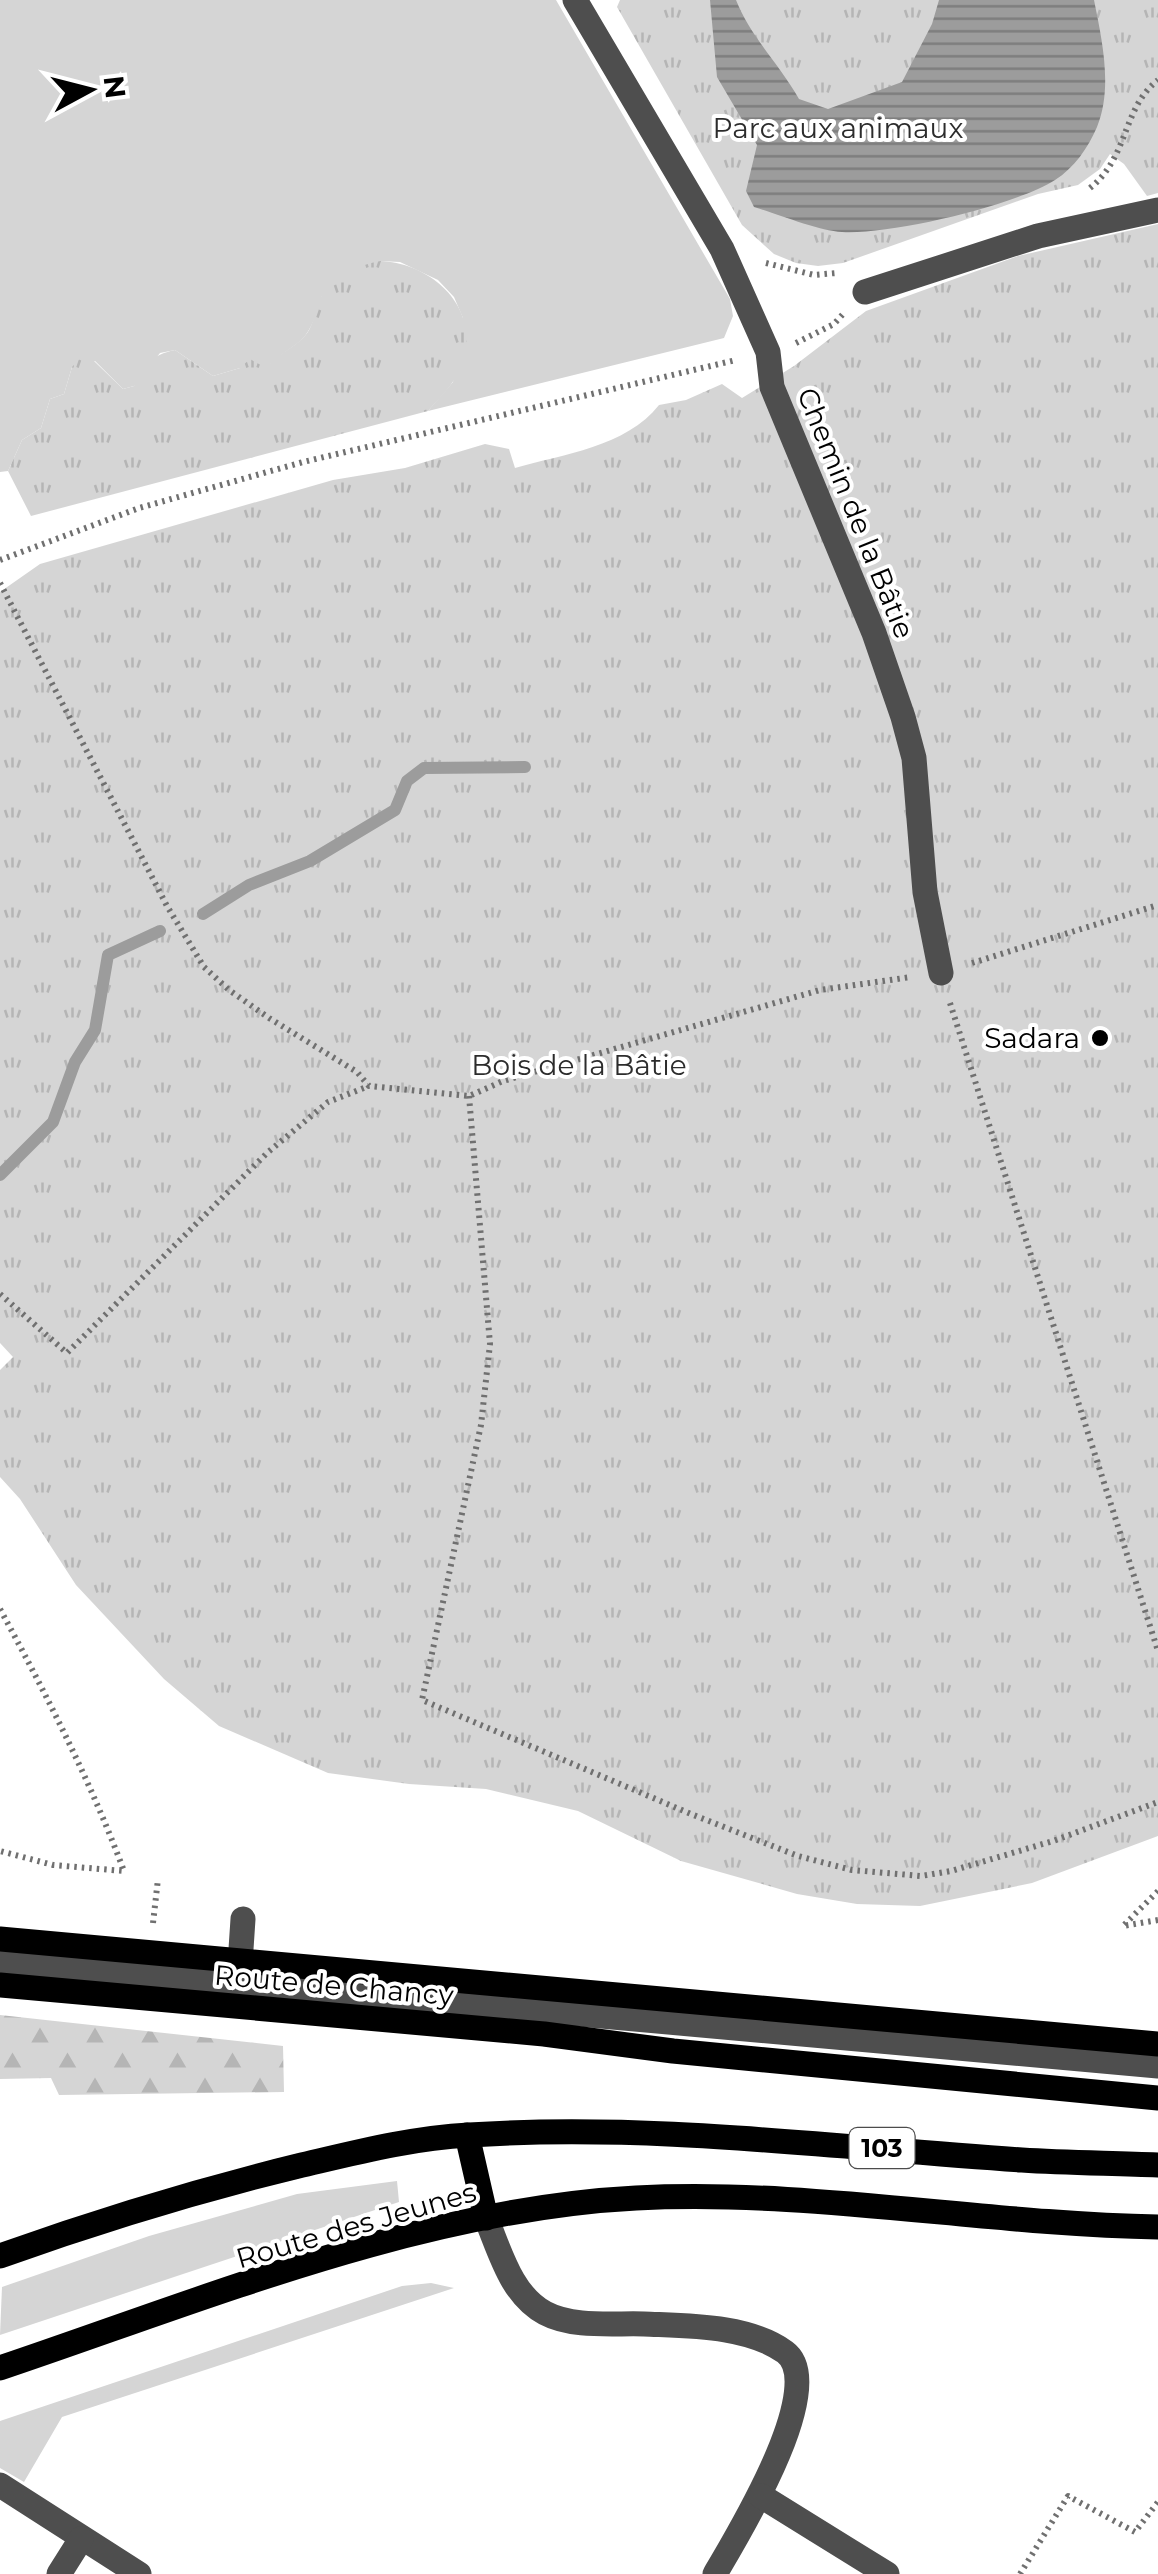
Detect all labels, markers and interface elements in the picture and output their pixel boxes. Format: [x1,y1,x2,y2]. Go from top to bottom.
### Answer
north arrow [40,40,140,140]
text: N [97,74,133,100]
park label: Parc aux animaux [713,111,963,145]
street label: Chemin de la Bâtie [790,383,922,643]
place label: Sadara [984,1021,1080,1055]
marker: Sadara [1089,1027,1111,1049]
park label: Bois de la Bâtie [471,1048,687,1082]
street label: Route de Chancy [213,1958,456,2012]
road number: 103 [850,2128,914,2168]
street label: Route des Jeunes [232,2174,480,2276]

